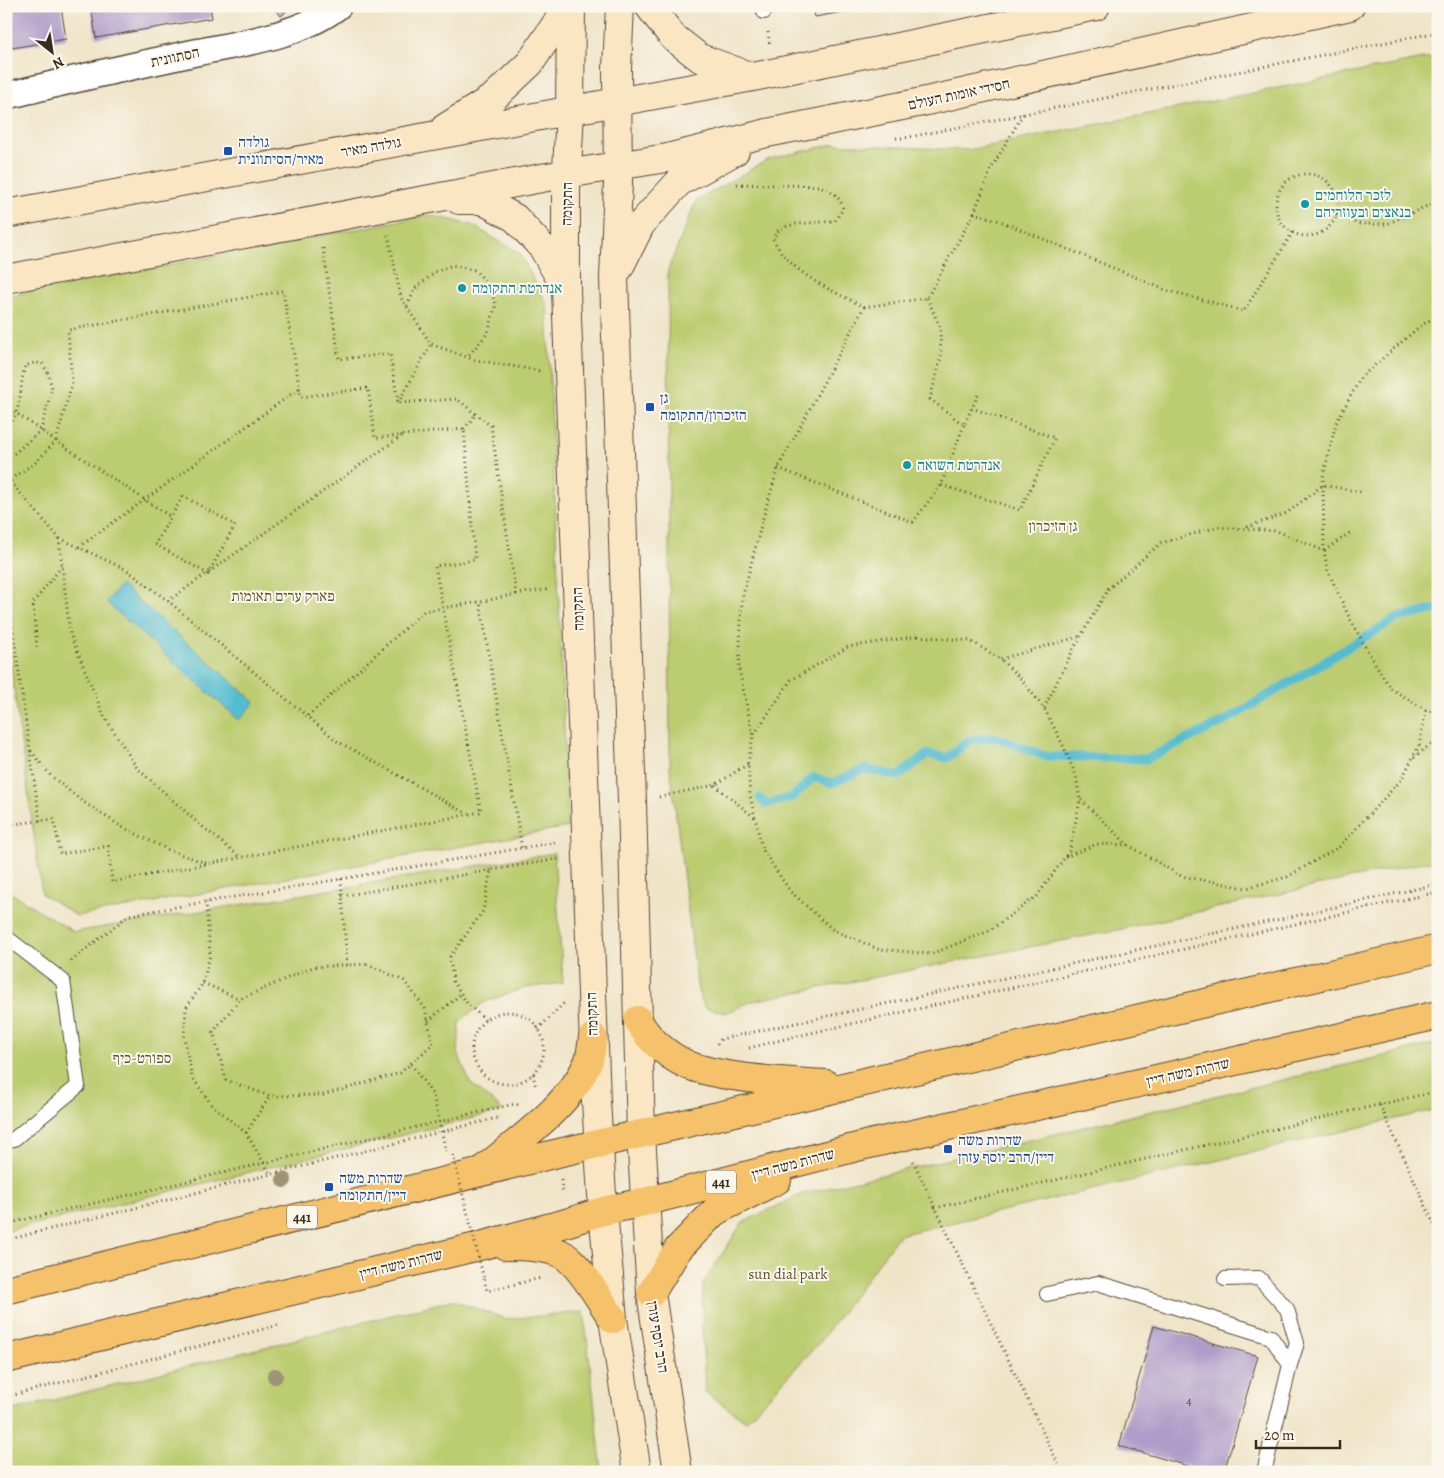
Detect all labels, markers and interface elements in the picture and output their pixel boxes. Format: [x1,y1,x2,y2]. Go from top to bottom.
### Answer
north arrow [28,28,78,78]
street label: הסתוונית [149,42,201,72]
text: N [49,52,67,74]
street label: חסידי אומות העולם [906,73,1012,115]
place label: גולדה מאיר/הסיתוונית [238,132,324,169]
street label: גולדה מאיר [339,132,403,162]
marker: גולדה מאיר/הסיתוונית [222,145,234,157]
street label: התקומה [557,182,577,226]
place label: לזכר הלוחמים בנאצים ובעוזריהם [1315,185,1411,222]
marker: לזכר הלוחמים בנאצים ובעוזריהם [1299,198,1311,210]
place label: אנדרטת התקומה [472,278,562,298]
marker: אנדרטת התקומה [456,282,468,294]
place label: גן הזיכרון/התקומה [660,388,747,425]
marker: גן הזיכרון/התקומה [644,401,656,413]
place label: אנדרטת השואה [917,455,1000,475]
marker: אנדרטת השואה [901,459,913,471]
park label: גן הזיכרון [1028,516,1078,536]
park label: פארק ערים תאומות [231,586,335,606]
street label: התקומה [567,587,589,631]
street label: התקומה [581,992,603,1036]
park label: ספורט-כיף [113,1048,171,1068]
street label: שדרות משה דיין [1144,1053,1232,1091]
place label: שדרות משה דיין/הרב יוסף עזרן [958,1130,1054,1167]
street label: שדרות משה דיין [749,1143,837,1185]
marker: שדרות משה דיין/הרב יוסף עזרן [942,1143,954,1155]
place label: שדרות משה דיין/התקומה [339,1168,407,1205]
road number: 441 [706,1170,736,1194]
marker: שדרות משה דיין/התקומה [323,1181,335,1193]
road number: 441 [287,1206,317,1228]
street label: שדרות משה דיין [357,1244,445,1284]
park label: sun dial park [748,1264,828,1284]
street label: הרב יוסף עזרן [642,1300,674,1374]
house number: 4 [1186,1393,1192,1409]
scale bar [1256,1418,1340,1450]
text: 20 m [1264,1425,1295,1445]

